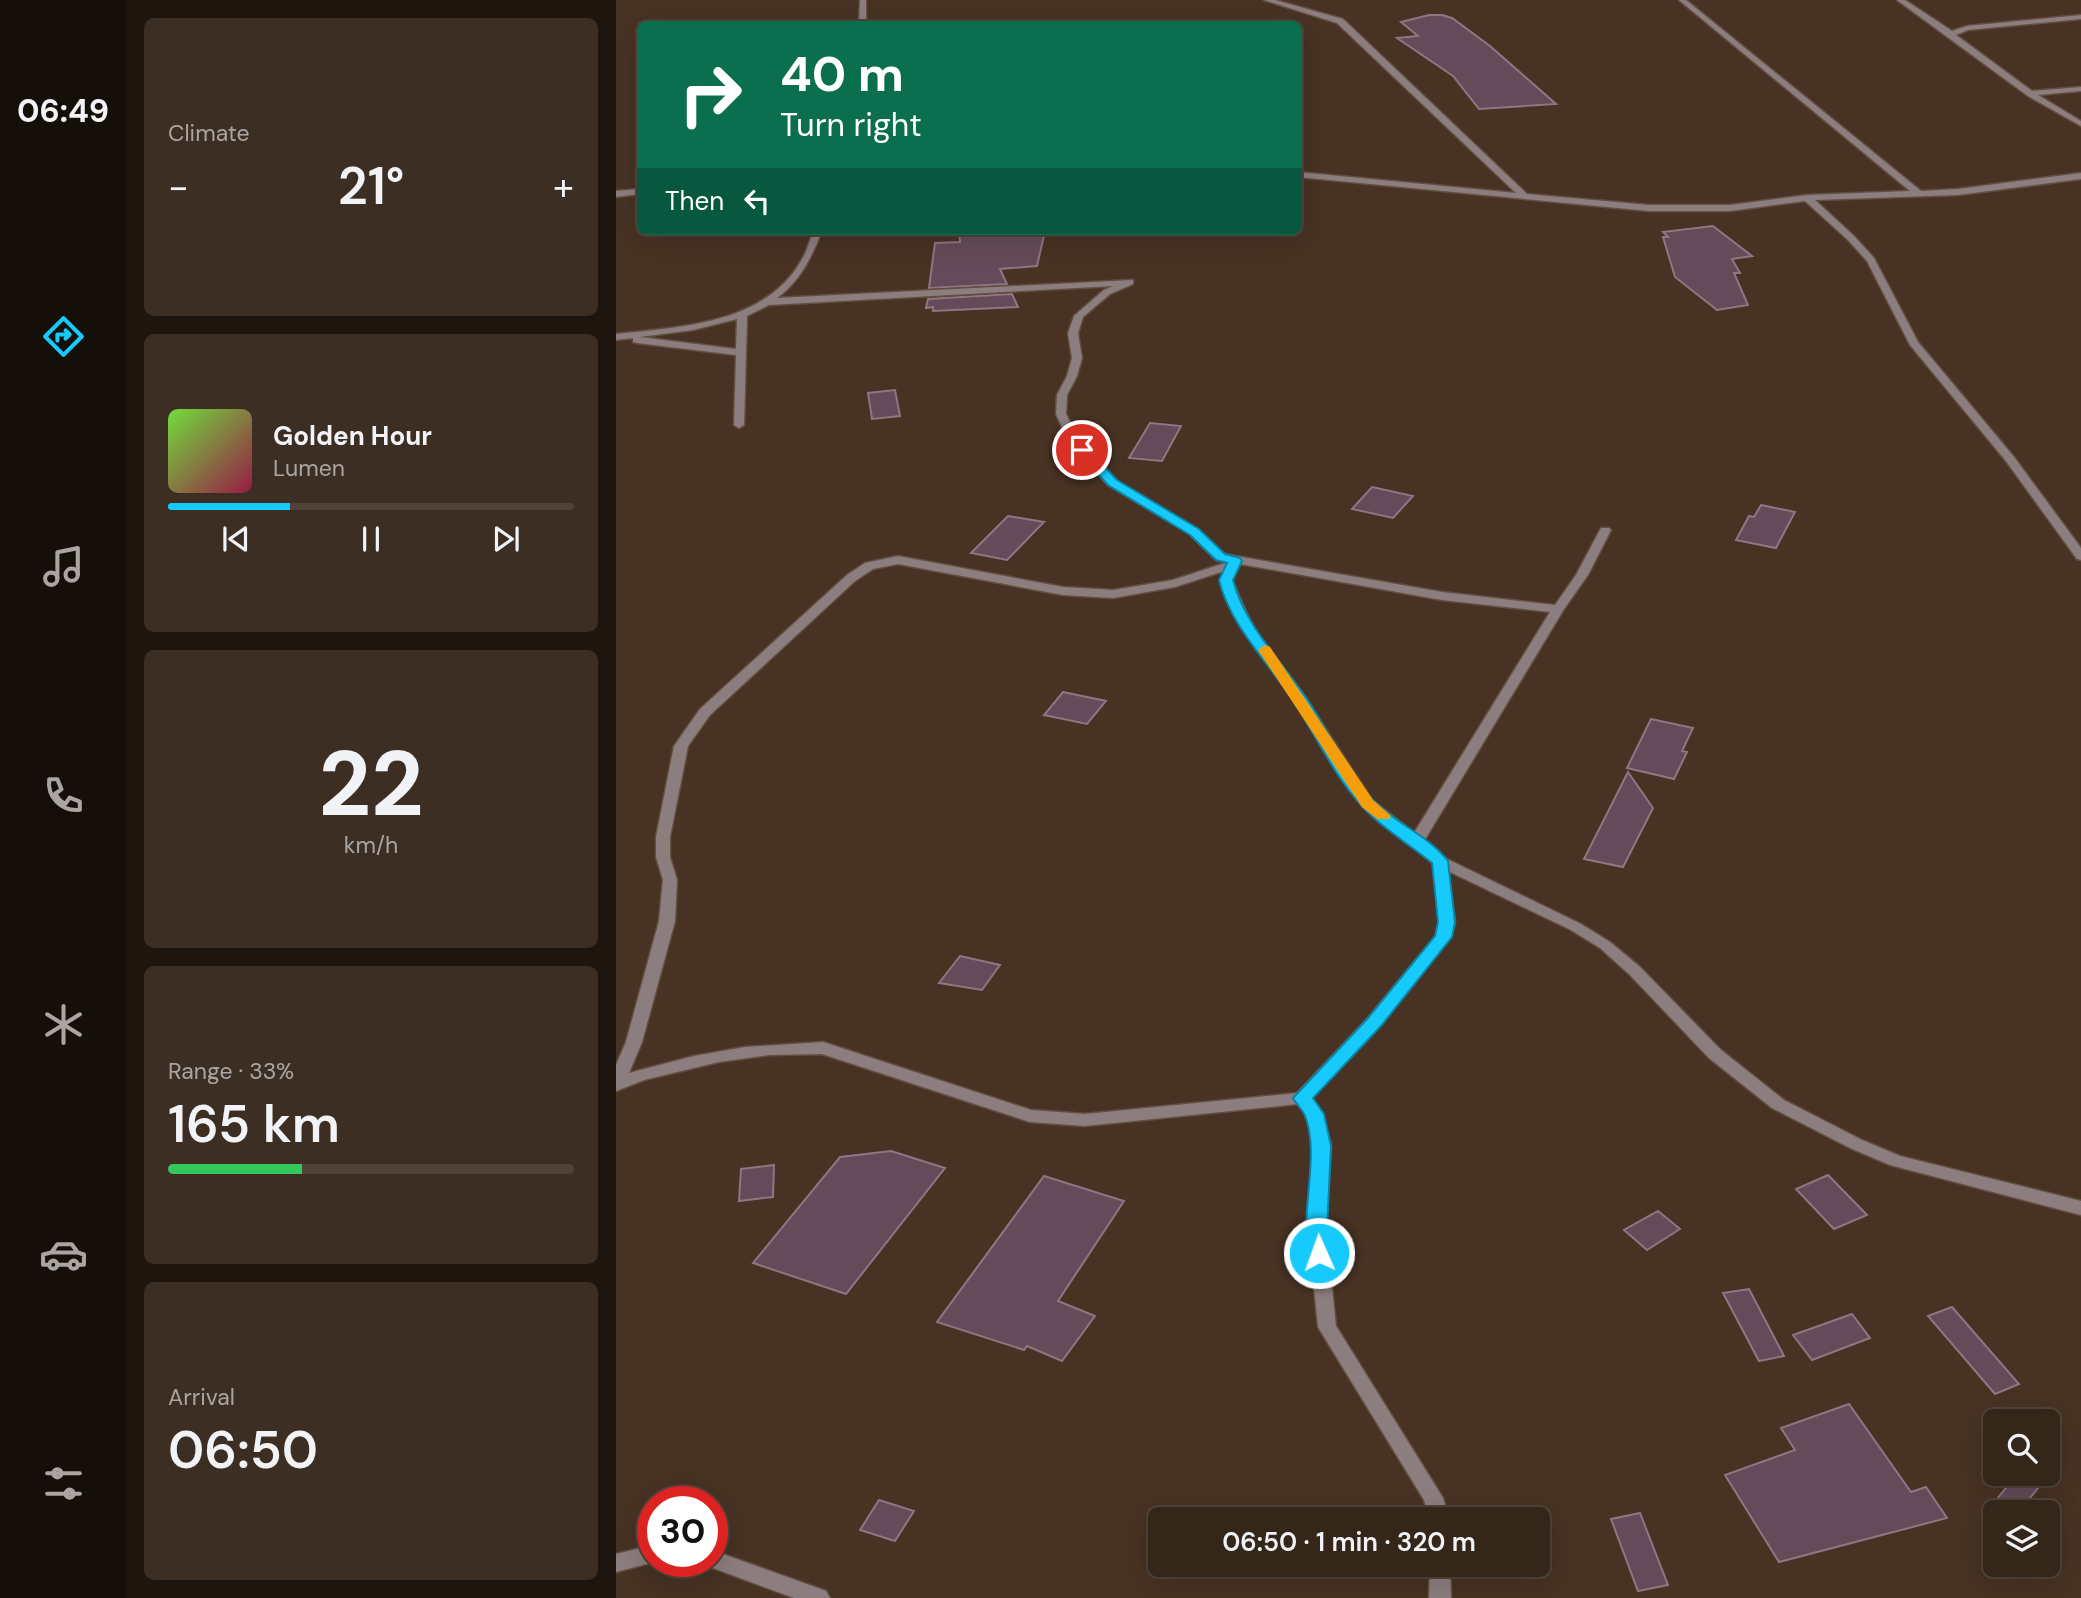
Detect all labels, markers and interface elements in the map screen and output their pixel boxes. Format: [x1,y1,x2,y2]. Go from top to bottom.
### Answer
text: 40 m [780,42,904,106]
icon: right [665,49,756,140]
text: 06:49 [17,90,109,132]
text: Turn right [780,104,922,146]
text: Climate [168,118,250,148]
text: 21° [338,152,404,220]
text: − [168,162,189,212]
text: + [553,162,574,212]
icon: left [738,182,776,220]
text: Then [665,184,724,218]
icon: directions [39,312,88,361]
text: Golden Hour [273,419,432,453]
pin [1052,420,1112,480]
icon: arrive [1063,431,1101,469]
text: Lumen [273,453,345,483]
icon: previous [217,520,255,558]
icon: pause [352,520,390,558]
icon: next [487,520,525,558]
icon: music [39,542,88,591]
text: 22 [318,725,424,843]
icon: phone [39,771,88,820]
text: km/h [344,830,398,860]
icon: climate [39,1000,88,1049]
text: Range · 33% [168,1056,294,1086]
text: 165 km [168,1090,340,1158]
position arrow [1282,1216,1356,1290]
icon: car [39,1230,88,1279]
text: Arrival [168,1382,235,1412]
map controls [1983,1409,2060,1577]
button: search [1983,1409,2060,1486]
text: 06:50 [168,1416,318,1484]
icon: filters [39,1459,88,1508]
speed limit sign: 30 [637,1486,728,1577]
button: layers [1983,1500,2060,1577]
text: 06:50 · 1 min · 320 m [1222,1525,1476,1559]

